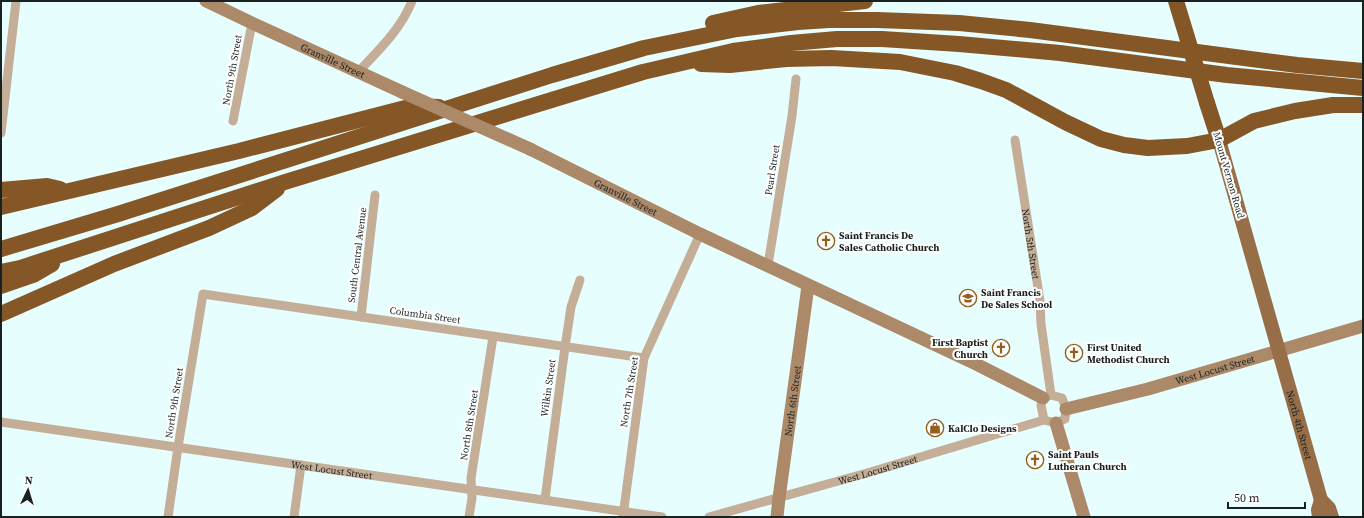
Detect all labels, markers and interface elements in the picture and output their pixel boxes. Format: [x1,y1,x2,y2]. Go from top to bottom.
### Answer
street label: North 9th Street [219,33,245,106]
street label: Granville Street [299,40,368,81]
street label: Mount Vernon Road [1210,130,1248,220]
street label: Pearl Street [762,143,783,196]
street label: Granville Street [592,176,660,218]
street label: South Central Avenue [345,207,369,303]
street label: North 5th Street [1019,208,1043,281]
place label: Saint Francis De Sales Catholic Church [839,229,939,254]
church icon: Saint Francis De Sales Catholic Church [816,231,836,251]
place label: Saint Francis De Sales School [981,286,1052,311]
school or university icon: Saint Francis De Sales School [958,288,978,308]
street label: Columbia Street [389,304,462,327]
place label: First Baptist Church [932,336,988,361]
church icon: First Baptist Church [991,338,1011,358]
place label: First United Methodist Church [1087,341,1170,366]
church icon: First United Methodist Church [1064,343,1084,363]
street label: West Locust Street [1174,351,1257,387]
street label: North 7th Street [617,355,641,428]
street label: Wilkin Street [538,358,559,418]
street label: North 6th Street [781,364,804,437]
street label: North 9th Street [162,366,186,439]
street label: North 8th Street [457,388,481,461]
street label: North 4th Street [1284,389,1316,462]
shop icon: KalClo Designs [925,418,945,438]
place label: KalClo Designs [948,422,1017,435]
place label: Saint Pauls Lutheran Church [1048,448,1127,473]
church icon: Saint Pauls Lutheran Church [1025,450,1045,470]
street label: West Locust Street [836,452,919,487]
street label: West Locust Street [290,457,374,482]
north arrow [8,470,48,510]
text: N [24,473,33,488]
scale bar [1228,484,1305,510]
text: 50 m [1234,490,1260,506]

